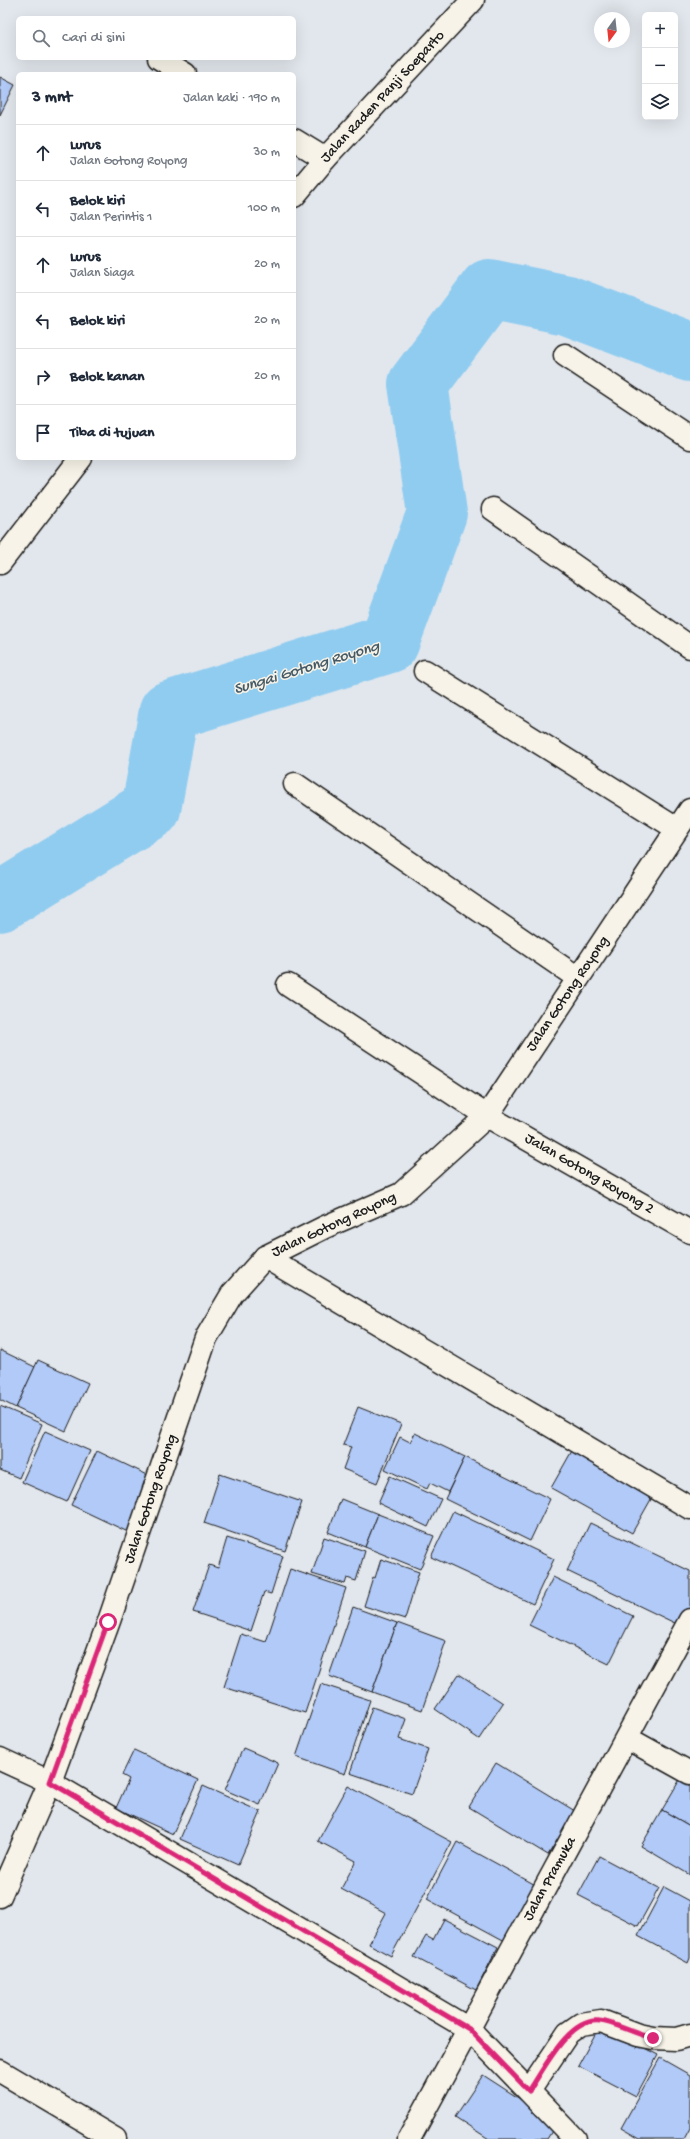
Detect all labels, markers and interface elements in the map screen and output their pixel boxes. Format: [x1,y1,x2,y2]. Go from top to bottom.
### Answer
north arrow [594,12,630,48]
map controls [642,12,678,120]
button: + [642,12,678,48]
search box [16,16,296,60]
icon: search [30,27,52,49]
street label: Jalan Raden Panji Soeparto [317,27,449,167]
text: Cari di sini [62,29,125,47]
button: − [642,48,678,84]
button: layers [642,84,678,120]
text: 3 mnt [32,88,72,108]
text: Jalan kaki · 190 m [183,91,280,106]
text: Lurus [70,136,100,154]
icon: ahead [32,142,54,164]
text: 30 m [254,145,280,160]
text: Jalan Gotong Royong [70,154,187,169]
text: Belok kiri [70,192,125,210]
icon: left [32,198,54,220]
text: 100 m [248,201,280,216]
text: Jalan Perintis 1 [70,210,152,225]
text: Lurus [70,248,100,266]
icon: ahead [32,254,54,276]
text: 20 m [254,257,280,272]
text: Jalan Siaga [70,266,134,281]
icon: left [32,310,54,332]
text: Belok kiri [70,312,125,330]
text: 20 m [254,313,280,328]
icon: right [32,366,54,388]
text: Belok kanan [70,368,144,386]
text: 20 m [254,369,280,384]
icon: arrive [32,422,54,444]
text: Tiba di tujuan [70,424,154,442]
water label: Sungai Gotong Royong [232,638,383,700]
street label: Jalan Gotong Royong [523,933,613,1055]
street label: Jalan Gotong Royong 2 [521,1130,657,1218]
street label: Jalan Gotong Royong [269,1188,399,1262]
street label: Jalan Gotong Royong [120,1432,182,1566]
route start [99,1613,117,1631]
street label: Jalan Pramuka [520,1833,581,1924]
route end [644,2029,662,2047]

